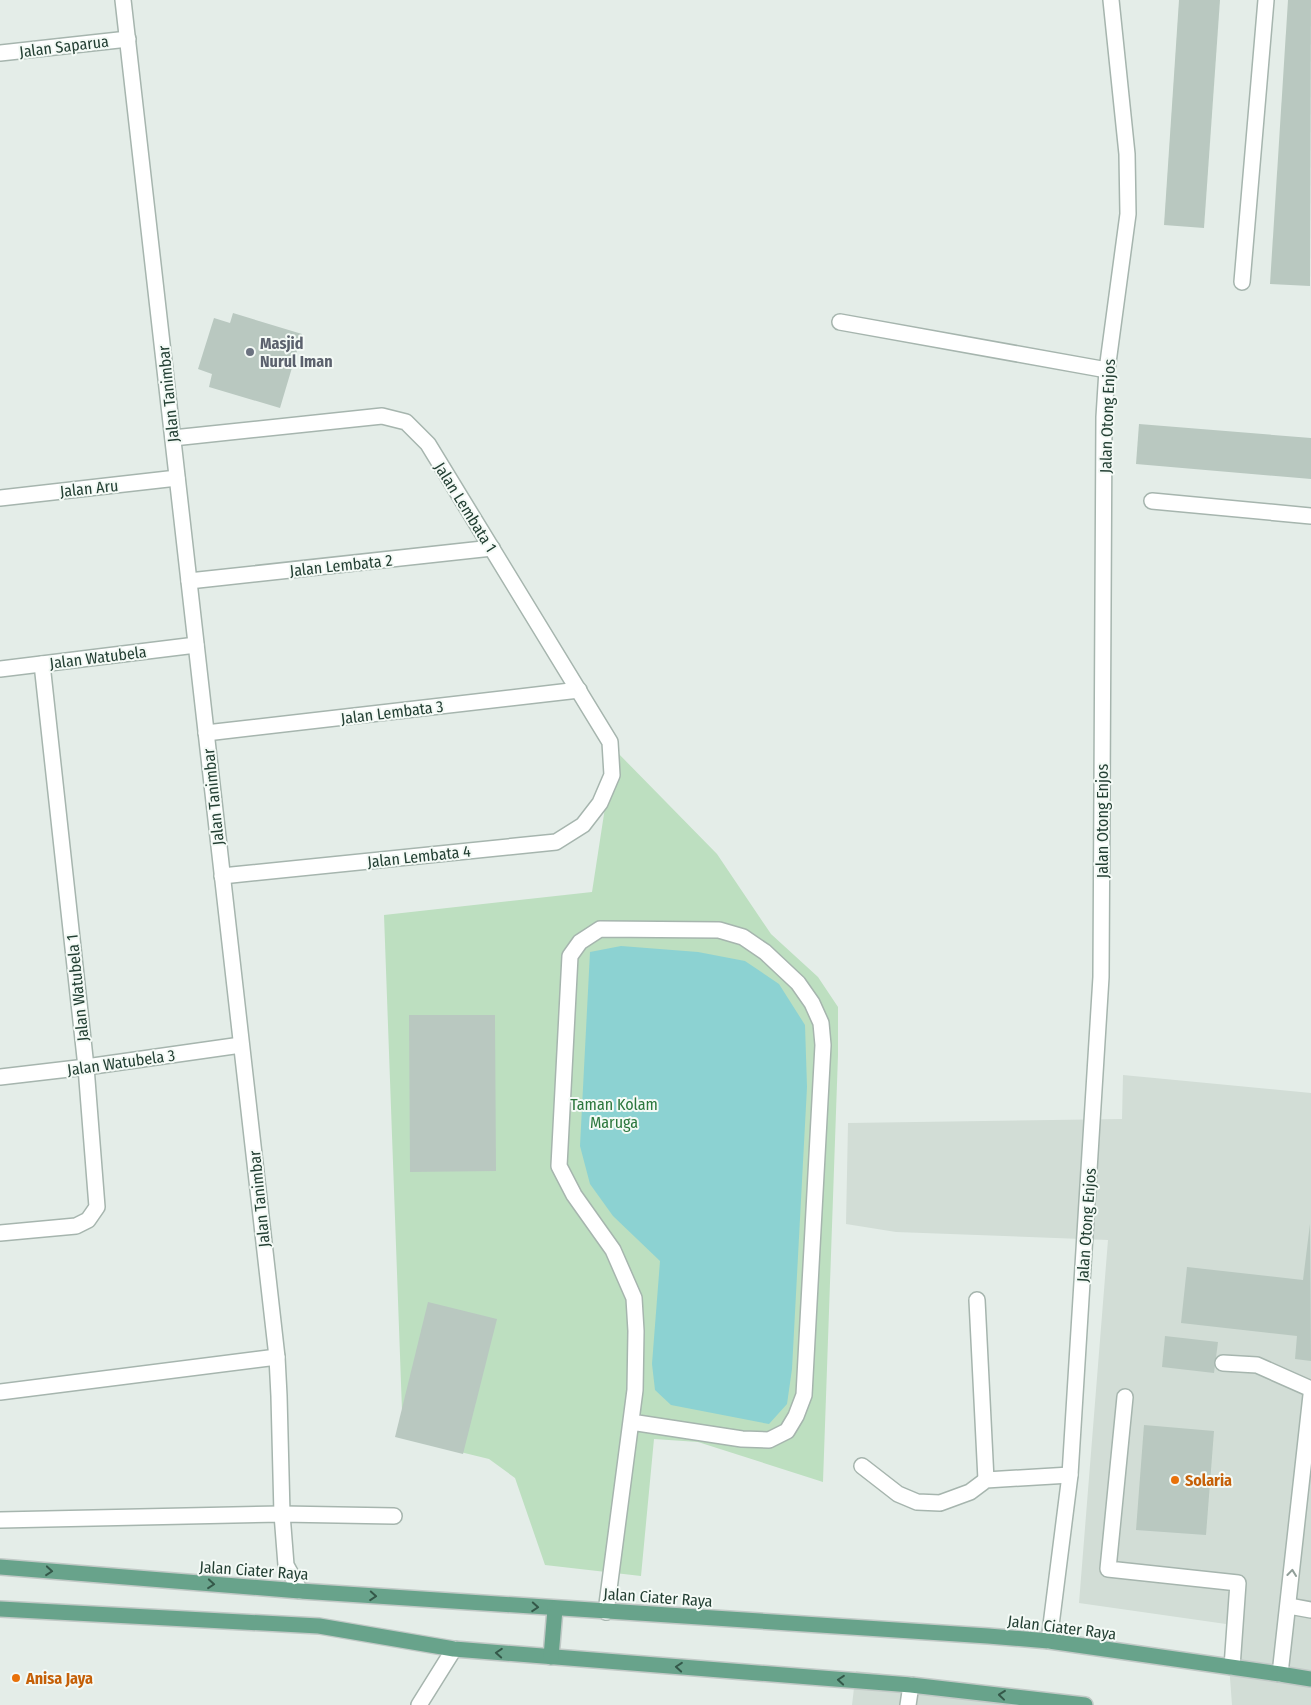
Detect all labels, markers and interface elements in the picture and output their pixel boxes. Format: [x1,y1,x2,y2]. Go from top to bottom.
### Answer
street label: Jalan Saparua [18,32,110,61]
place label: Masjid Nurul Iman [260,334,333,371]
street label: Jalan Tanimbar [154,344,183,443]
marker: Masjid Nurul Iman [244,346,256,358]
street label: Jalan Otong Enjos [1096,358,1119,474]
street label: Jalan Lembata 1 [430,459,501,556]
street label: Jalan Aru [59,476,119,501]
street label: Jalan Lembata 2 [289,551,393,580]
street label: Jalan Watubela [48,642,148,673]
street label: Jalan Lembata 3 [340,697,444,728]
street label: Jalan Tanimbar [199,747,228,846]
street label: Jalan Otong Enjos [1093,764,1112,878]
street label: Jalan Lembata 4 [366,842,472,871]
street label: Jalan Watubela 1 [62,933,93,1042]
street label: Jalan Watubela 3 [66,1046,176,1079]
park label: Taman Kolam Maruga [570,1095,658,1132]
street label: Jalan Tanimbar [245,1149,274,1248]
street label: Jalan Otong Enjos [1073,1167,1100,1283]
place label: Solaria [1185,1471,1232,1490]
marker: Solaria [1169,1474,1181,1486]
street label: Jalan Ciater Raya [199,1557,309,1584]
one-way arrow [45,1565,53,1576]
one-way arrow [1286,1569,1297,1577]
one-way arrow [207,1578,215,1589]
street label: Jalan Ciater Raya [603,1584,713,1611]
one-way arrow [369,1591,377,1602]
one-way arrow [531,1602,539,1613]
street label: Jalan Ciater Raya [1006,1611,1118,1644]
one-way arrow [495,1648,503,1659]
one-way arrow [674,1662,682,1673]
place label: Anisa Jaya [25,1669,93,1688]
marker: Anisa Jaya [10,1672,22,1684]
one-way arrow [836,1674,844,1685]
one-way arrow [998,1690,1006,1701]

